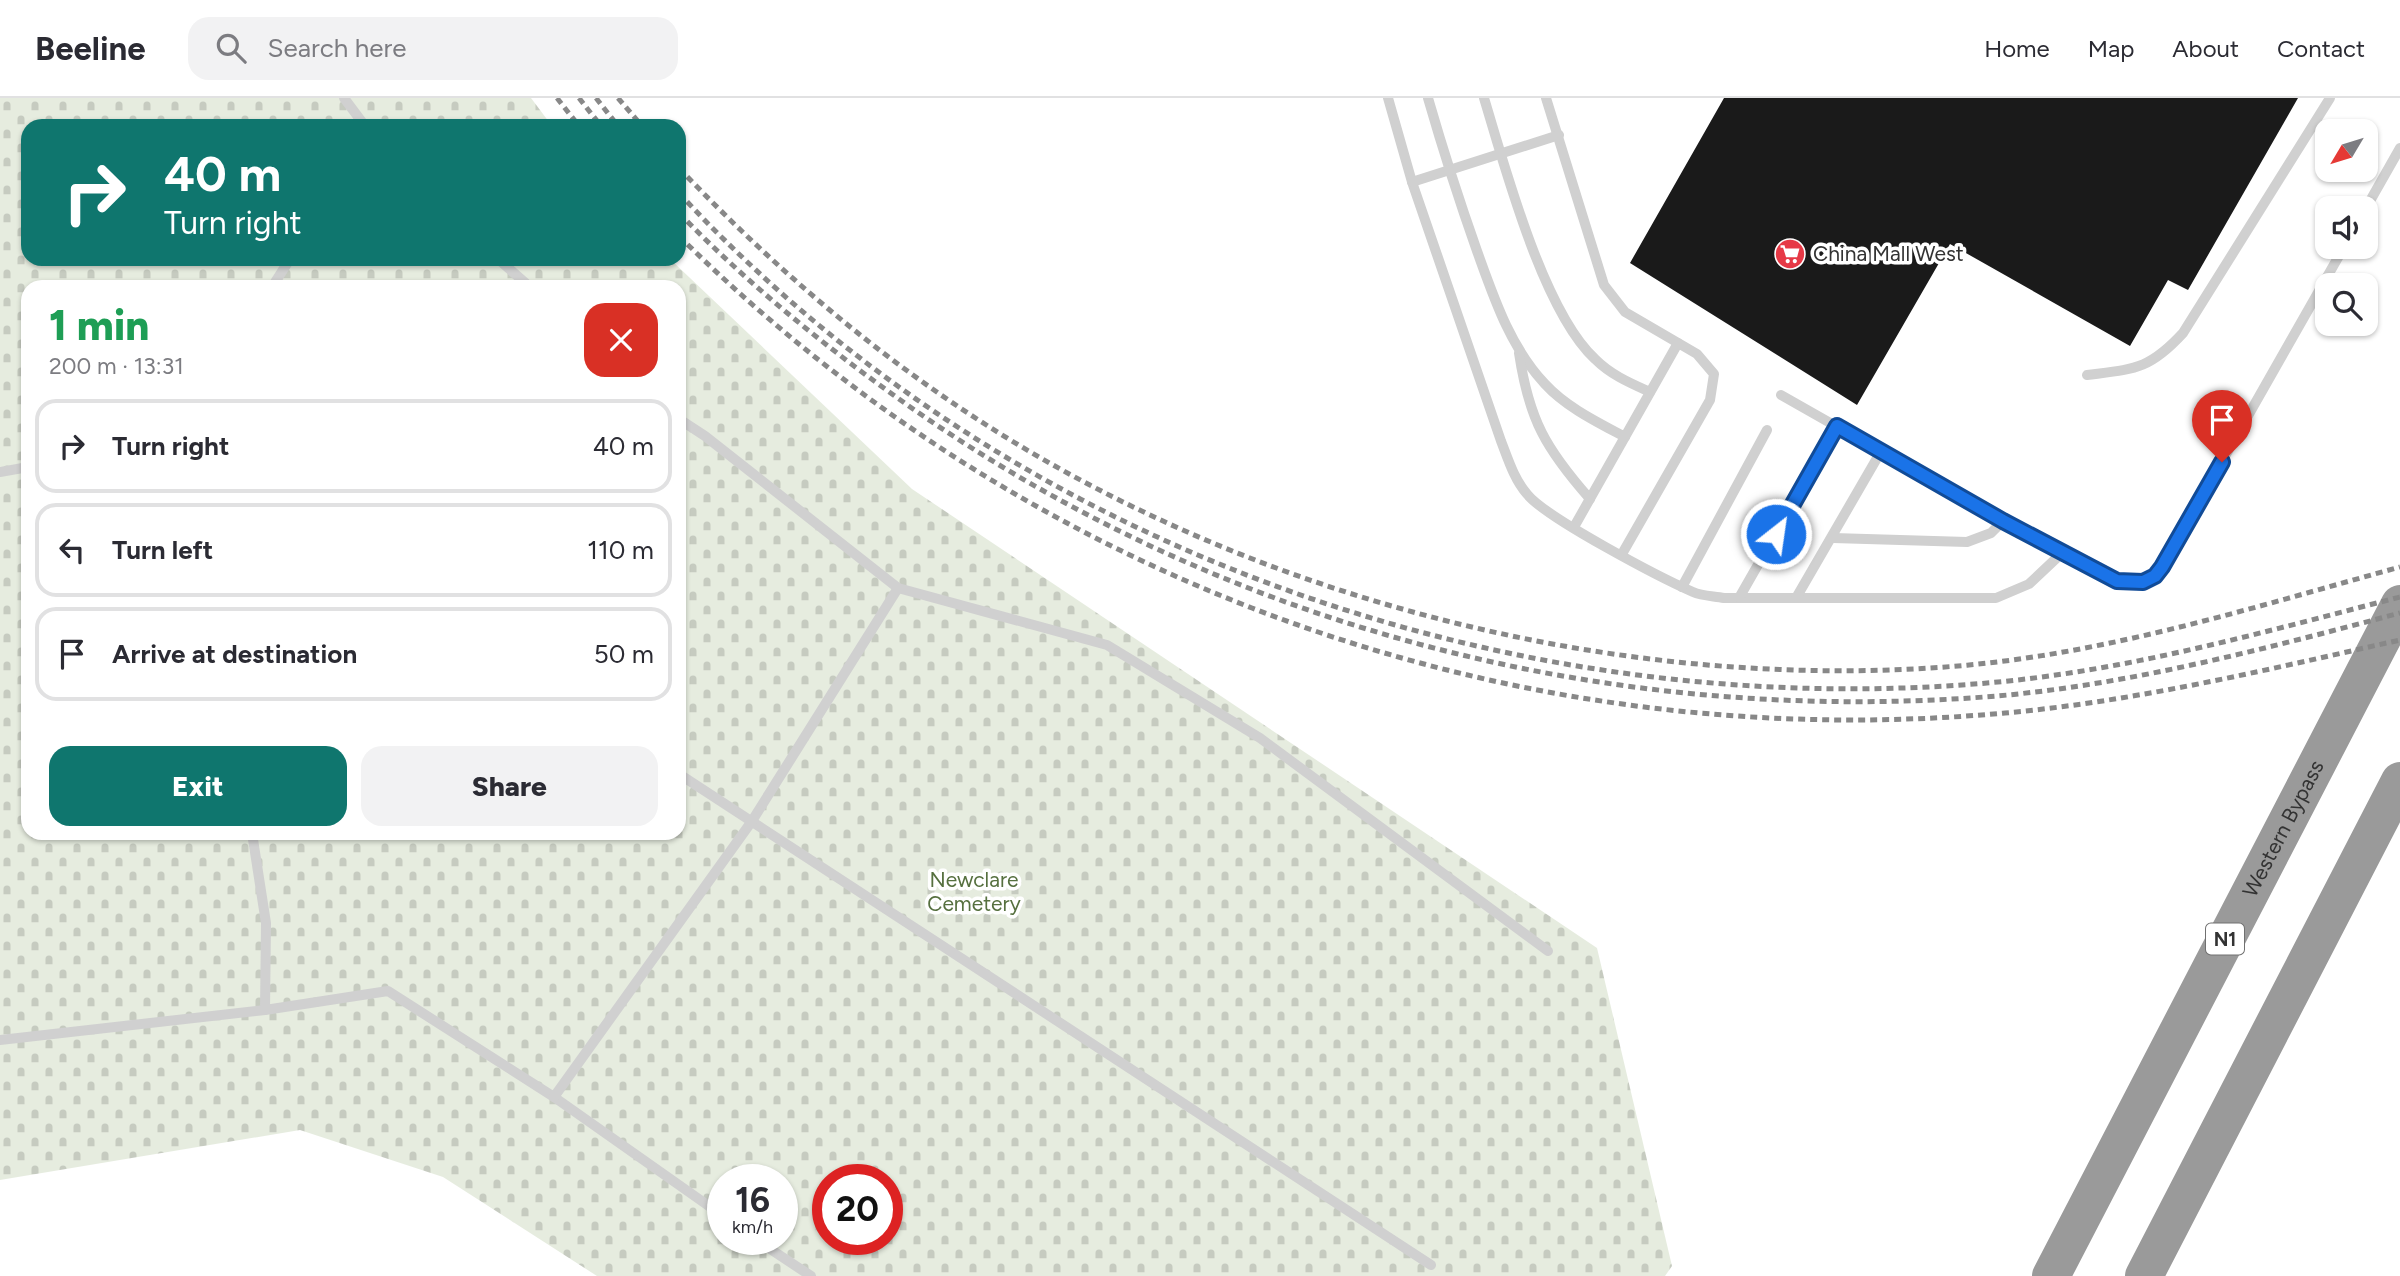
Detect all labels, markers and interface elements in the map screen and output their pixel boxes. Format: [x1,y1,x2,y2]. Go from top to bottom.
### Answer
search box [188,17,678,80]
text: Beeline [35,29,146,68]
icon: search [212,29,250,67]
text: Search here [268,32,406,64]
text: Home [1984,34,2050,63]
text: Map [2088,34,2134,63]
text: About [2172,34,2239,63]
text: Contact [2277,34,2365,63]
north arrow [2315,119,2378,182]
map controls [2315,119,2378,336]
text: 40 m [164,144,281,203]
icon: right [49,147,140,238]
button: sound [2315,196,2378,259]
text: Turn right [164,204,302,242]
supermarket icon: China Mall West [1773,237,1807,271]
place label: China Mall West [1813,241,1964,266]
button: search [2315,273,2378,336]
text: 1 min [49,300,149,351]
button: close [584,303,658,377]
text: 200 m · 13:31 [49,352,184,380]
pin [2192,390,2252,462]
icon: arrive [2203,401,2241,439]
icon: right [53,427,91,465]
text: Turn right [112,430,229,462]
text: 40 m [593,430,654,462]
position arrow [1739,497,1813,571]
icon: left [53,531,91,569]
text: Turn left [112,534,213,566]
text: 110 m [587,534,654,566]
icon: arrive [53,635,91,673]
text: Arrive at destination [112,638,357,670]
text: 50 m [594,638,654,670]
button: Exit [49,746,347,826]
button: Share [361,746,658,826]
street label: Western Bypass [2237,756,2329,901]
park label: Newclare Cemetery [927,867,1021,916]
road number: N1 [2206,924,2244,954]
speed limit sign: 20 [812,1164,903,1255]
text: 16 [735,1179,770,1221]
text: km/h [732,1216,773,1238]

